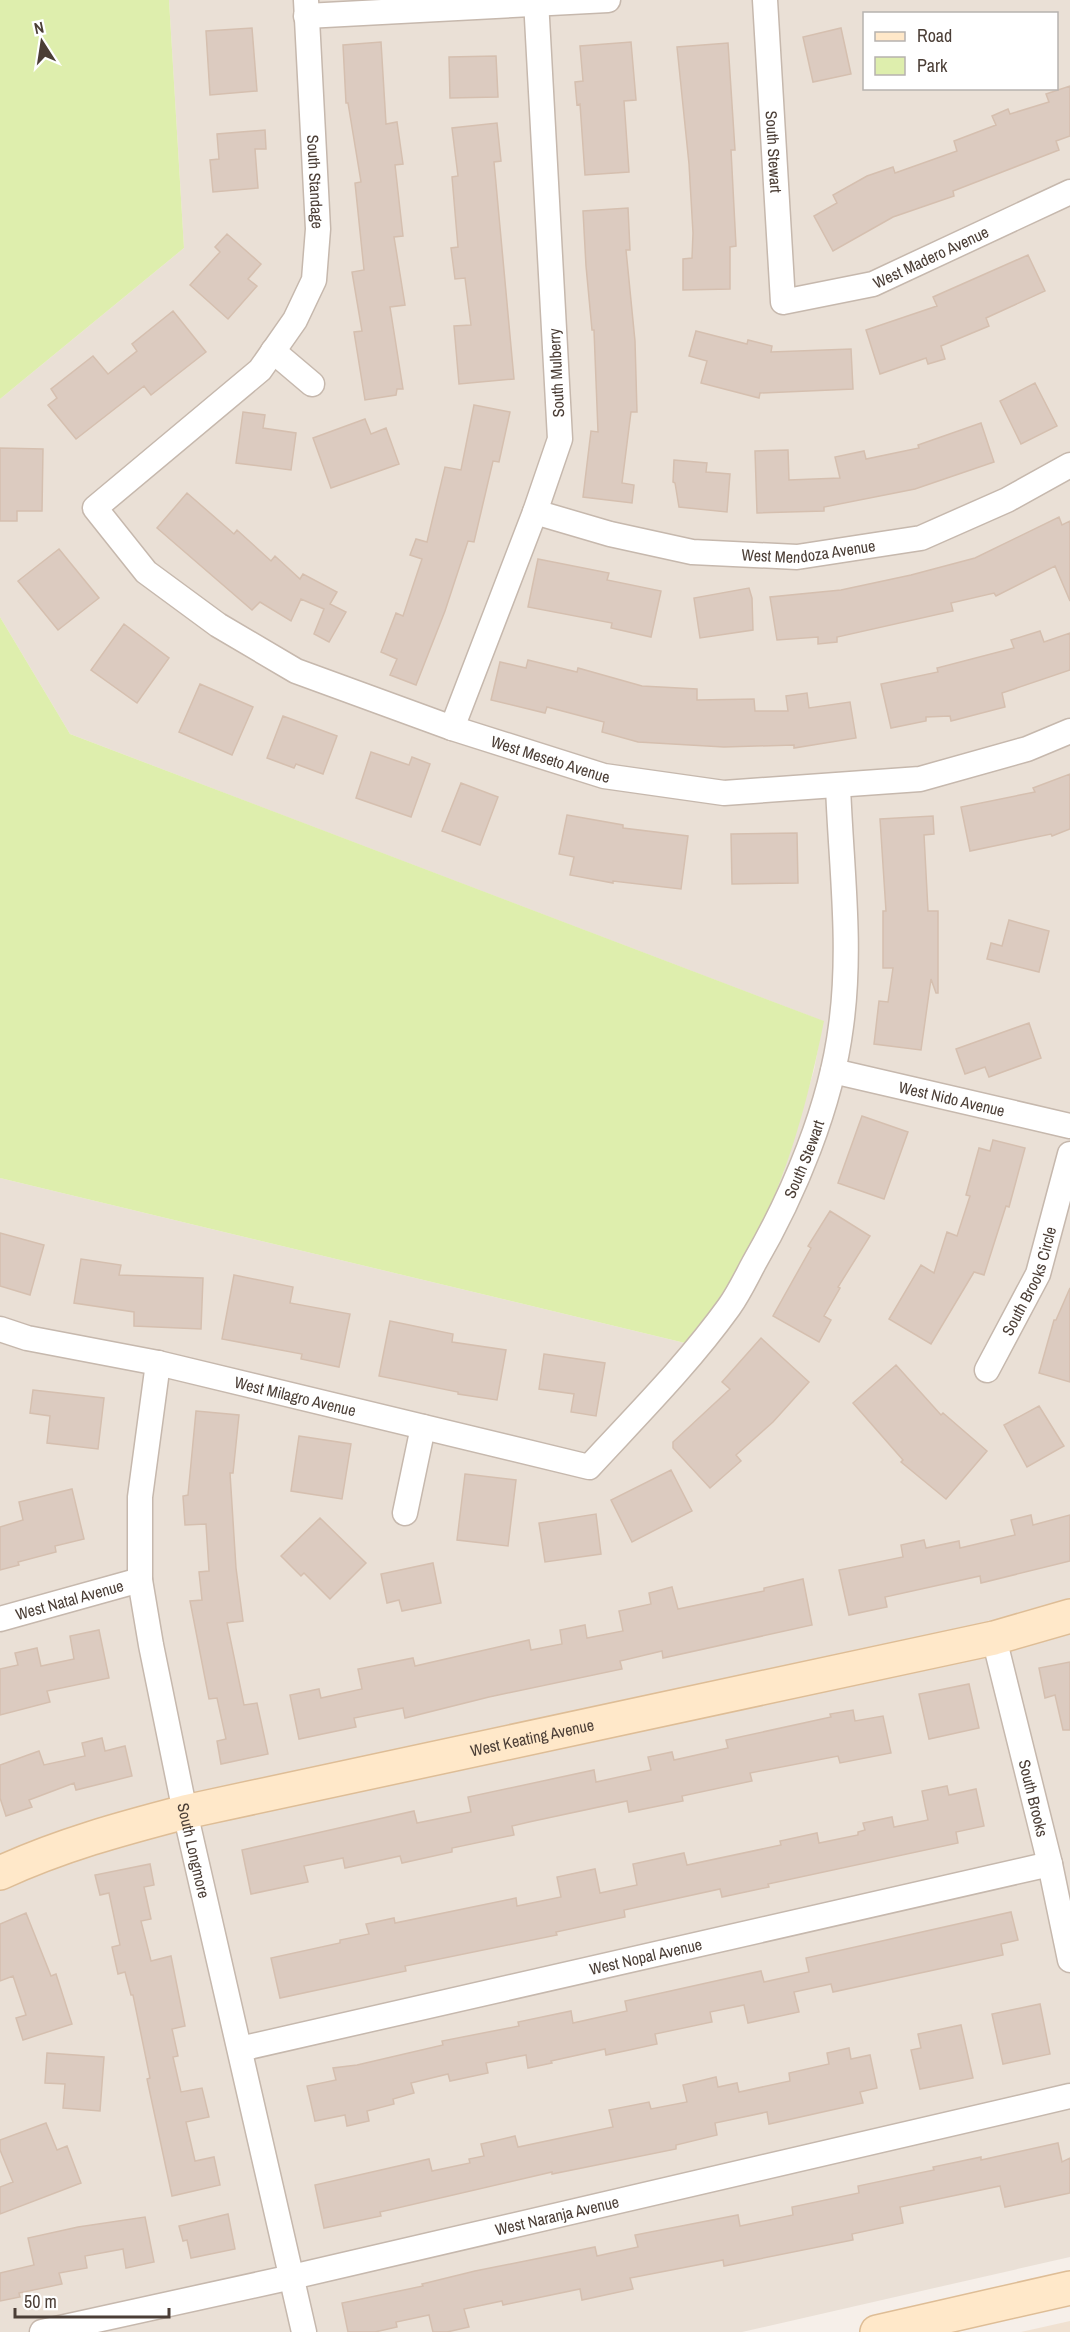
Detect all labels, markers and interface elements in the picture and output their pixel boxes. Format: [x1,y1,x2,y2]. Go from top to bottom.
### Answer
north arrow [12,12,72,72]
legend [863,12,1058,90]
text: N [32,16,46,39]
text: Road [917,23,952,48]
text: Park [917,53,948,78]
street label: South Stewart [761,110,787,194]
street label: South Standage [302,134,329,229]
street label: West Madero Avenue [869,221,992,293]
street label: South Mulberry [543,328,569,418]
street label: West Mendoza Avenue [741,534,877,568]
street label: West Meseto Avenue [488,730,611,788]
street label: West Nido Avenue [897,1076,1007,1122]
street label: South Stewart [778,1117,829,1202]
street label: South Brooks Circle [996,1224,1061,1339]
street label: West Milagro Avenue [232,1371,358,1421]
street label: West Natal Avenue [13,1574,126,1625]
street label: West Keating Avenue [468,1713,596,1761]
street label: South Brooks [1014,1757,1054,1839]
street label: South Longmore [172,1801,215,1900]
street label: West Nopal Avenue [587,1933,704,1980]
street label: West Naranja Avenue [493,2190,621,2240]
scale bar [15,2281,170,2319]
text: 50 m [24,2289,57,2314]

